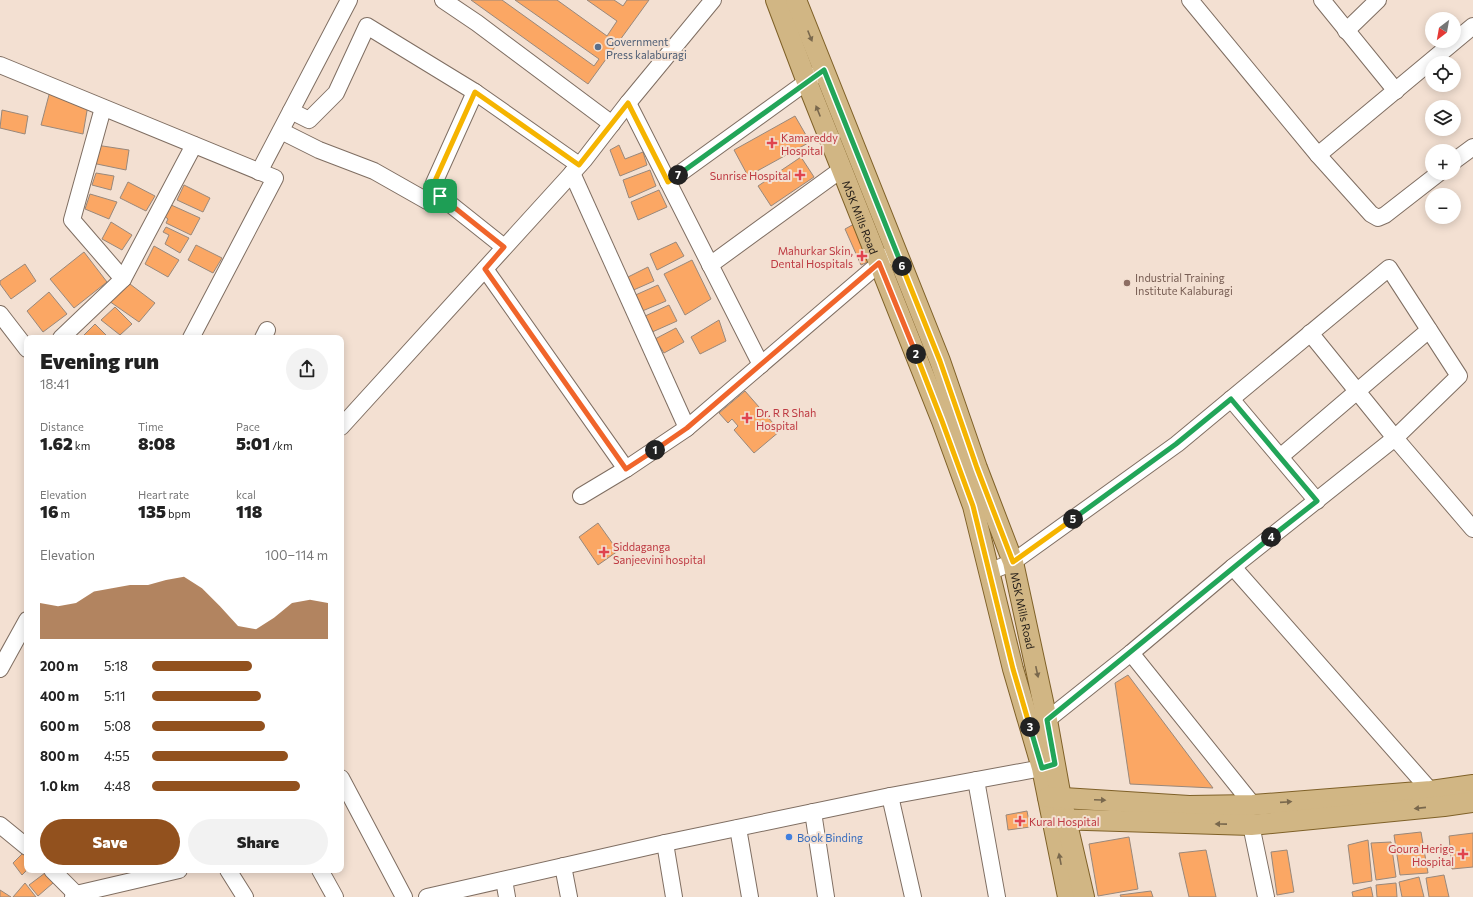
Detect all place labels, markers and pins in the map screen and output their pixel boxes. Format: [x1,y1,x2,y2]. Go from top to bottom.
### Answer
place label: Government Press kalaburagi [606,35,687,61]
marker: Government Press kalaburagi [593,42,603,52]
place label: Kamareddy Hospital [781,131,838,157]
marker: Kamareddy Hospital [766,137,778,149]
pin: 7 [668,165,688,185]
place label: Sunrise Hospital [710,169,791,182]
marker: Sunrise Hospital [794,169,806,181]
pin [423,179,457,213]
place label: Mahurkar Skin, Dental Hospitals [771,244,853,270]
marker: Mahurkar Skin, Dental Hospitals [856,250,868,262]
pin: 6 [892,256,912,276]
place label: Industrial Training Institute Kalaburagi [1135,271,1233,297]
marker: Industrial Training Institute Kalaburagi [1122,278,1132,288]
pin: 2 [906,344,926,364]
place label: Dr. R R Shah Hospital [756,406,816,432]
marker: Dr. R R Shah Hospital [741,412,753,424]
pin: 1 [645,440,665,460]
pin: 5 [1063,509,1083,529]
pin: 4 [1261,527,1281,547]
place label: Siddaganga Sanjeevini hospital [613,540,706,566]
marker: Siddaganga Sanjeevini hospital [598,546,610,558]
pin: 3 [1020,717,1040,737]
marker: Kural Hospital [1014,815,1026,827]
place label: Kural Hospital [1029,815,1099,828]
place label: Book Binding [797,831,863,844]
marker: Book Binding [784,832,794,842]
place label: Goura Herige Hospital [1388,842,1454,868]
marker: Goura Herige Hospital [1457,848,1469,860]

